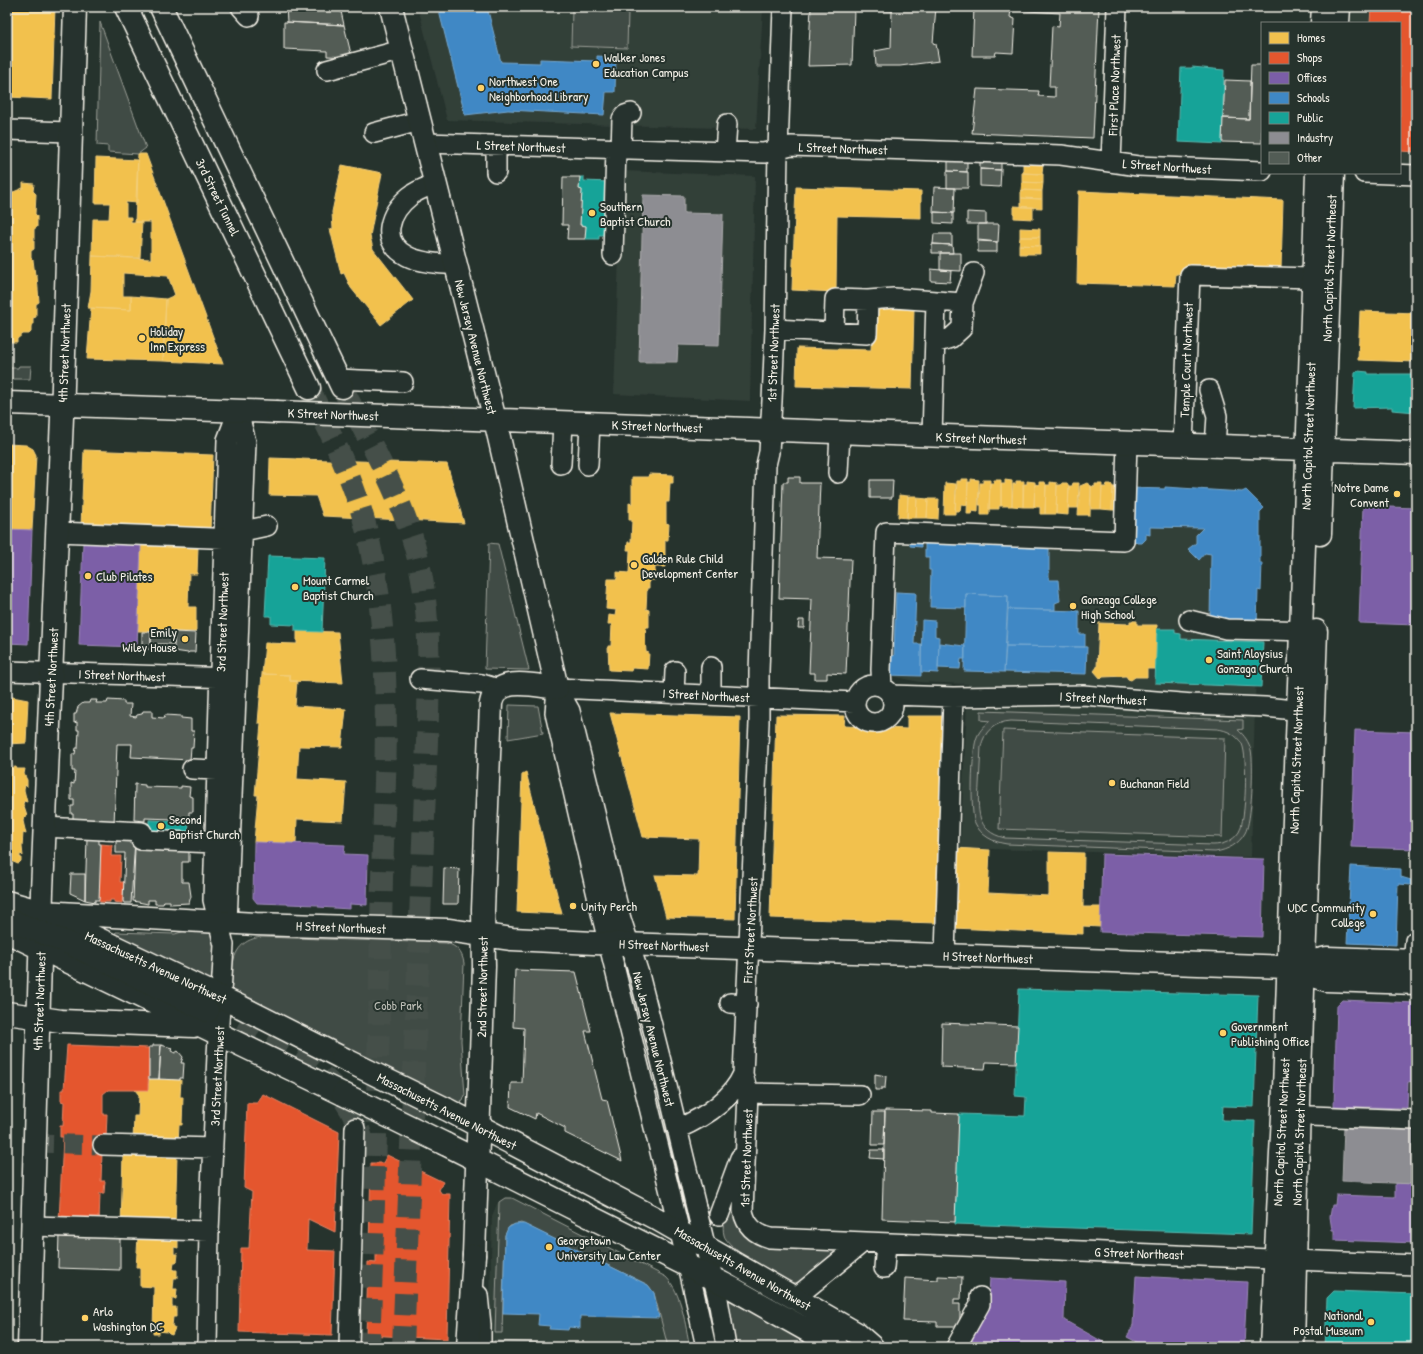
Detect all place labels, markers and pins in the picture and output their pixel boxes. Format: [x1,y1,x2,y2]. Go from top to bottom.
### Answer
place label: Walker Jones Education Campus [604,48,688,81]
marker: Walker Jones Education Campus [591,59,601,69]
place label: Northwest One Neighborhood Library [489,72,589,105]
marker: Northwest One Neighborhood Library [476,83,486,93]
place label: Southern Baptist Church [600,197,671,230]
marker: Southern Baptist Church [587,208,597,218]
place label: Holiday Inn Express [150,322,205,355]
marker: Holiday Inn Express [137,333,147,343]
place label: Notre Dame Convent [1334,478,1390,511]
marker: Notre Dame Convent [1392,489,1402,499]
place label: Golden Rule Child Development Center [642,549,738,582]
marker: Golden Rule Child Development Center [629,560,639,570]
place label: Club Pilates [96,567,153,585]
marker: Club Pilates [83,571,93,581]
place label: Mount Carmel Baptist Church [303,571,374,604]
marker: Mount Carmel Baptist Church [290,582,300,592]
place label: Gonzaga College High School [1081,590,1157,623]
marker: Gonzaga College High School [1068,601,1078,611]
place label: Emily Wiley House [122,623,177,656]
marker: Emily Wiley House [180,634,190,644]
place label: Saint Aloysius Gonzaga Church [1217,644,1293,677]
marker: Saint Aloysius Gonzaga Church [1204,655,1214,665]
place label: Buchanan Field [1120,774,1189,792]
marker: Buchanan Field [1107,778,1117,788]
place label: Second Baptist Church [169,810,240,843]
marker: Second Baptist Church [156,821,166,831]
place label: Unity Perch [581,897,637,915]
place label: UDC Community College [1288,898,1365,931]
marker: Unity Perch [568,901,578,911]
marker: UDC Community College [1368,909,1378,919]
place label: Government Publishing Office [1231,1017,1309,1050]
marker: Government Publishing Office [1218,1028,1228,1038]
place label: Georgetown University Law Center [557,1231,661,1264]
marker: Georgetown University Law Center [544,1242,554,1252]
place label: Arlo Washington DC [93,1302,163,1335]
place label: National Postal Museum [1293,1306,1364,1339]
marker: Arlo Washington DC [80,1313,90,1323]
marker: National Postal Museum [1366,1317,1376,1327]

